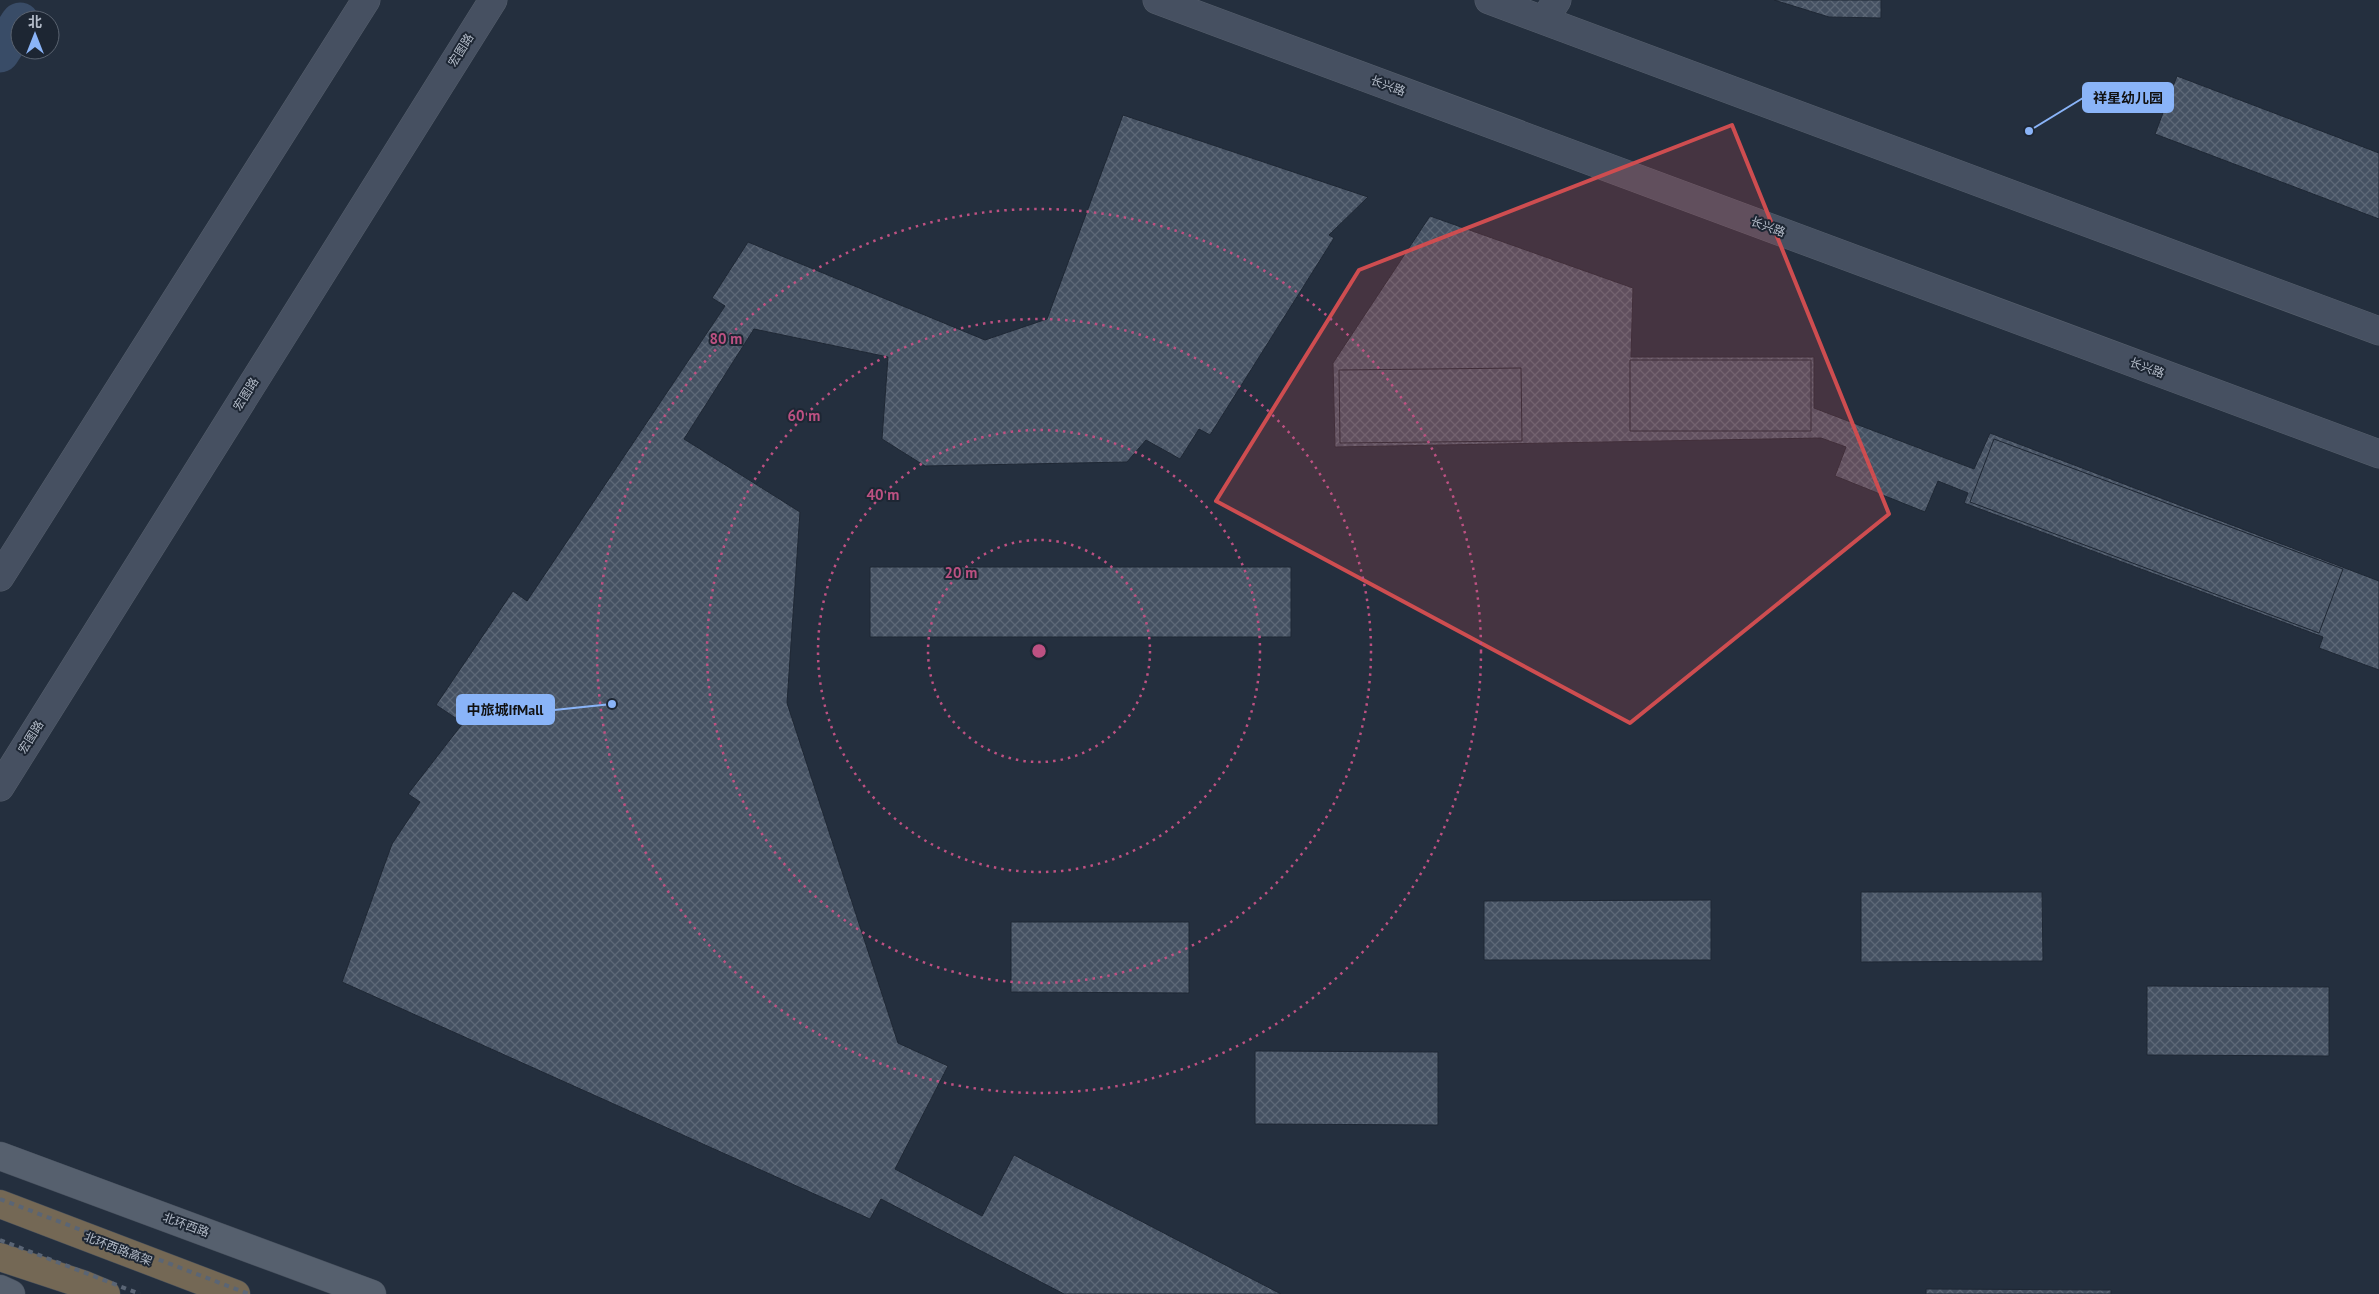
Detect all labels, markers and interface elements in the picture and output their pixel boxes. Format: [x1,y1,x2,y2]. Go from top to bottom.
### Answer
north arrow [10,10,60,60]
text: 北 [28,13,42,31]
street label: 宏图路 [445,30,476,69]
street label: 长兴路 [1369,72,1408,99]
callout: 祥星幼儿园 [2083,83,2173,112]
text: 祥星幼儿园 [2093,89,2163,107]
street label: 长兴路 [1749,213,1788,240]
text: 80 m [710,329,742,348]
street label: 长兴路 [2128,354,2167,381]
street label: 宏图路 [230,374,261,413]
text: 60 m [788,406,820,425]
text: 40 m [867,485,899,504]
text: 20 m [945,563,977,582]
centre of rings [1030,642,1048,660]
callout: 中旅城IfMall [457,695,554,724]
text: 中旅城IfMall [467,701,544,719]
street label: 宏图路 [15,717,46,756]
street label: 北环西路 [161,1209,211,1240]
street label: 北环西路高架 [82,1229,154,1268]

